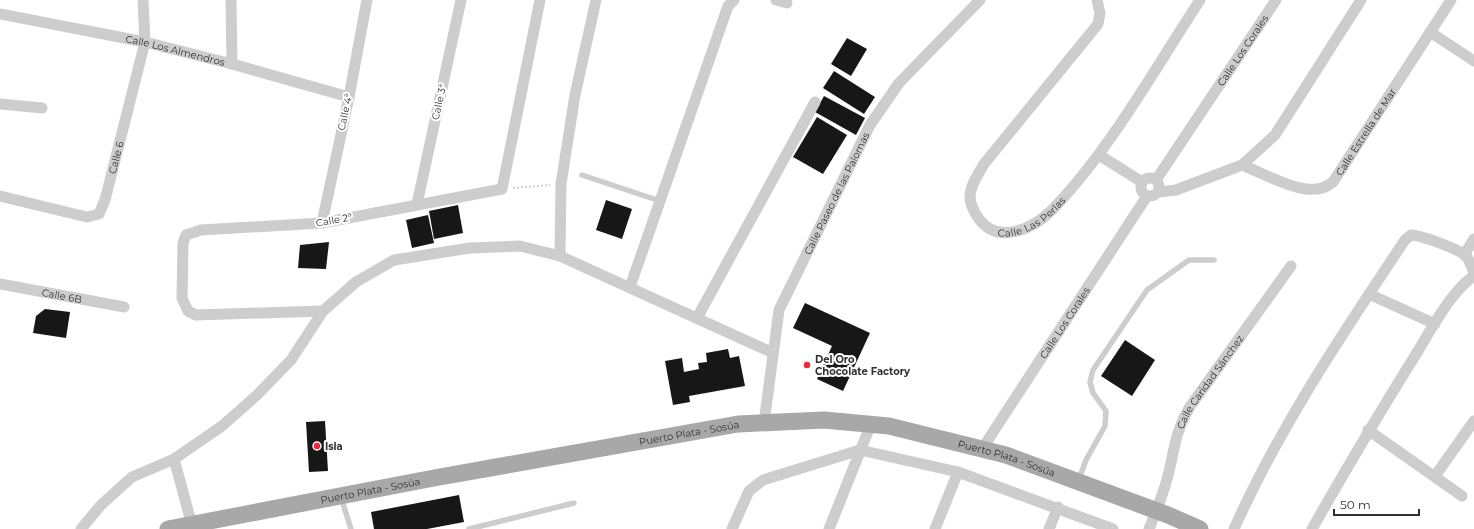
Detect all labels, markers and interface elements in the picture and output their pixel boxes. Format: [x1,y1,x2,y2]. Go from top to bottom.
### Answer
street label: Calle Los Corales [1214,12,1271,88]
street label: Calle Los Almendros [125,32,226,68]
street label: Calle 3ª [429,83,449,121]
street label: Calle Estrella de Mar [1333,86,1399,178]
street label: Calle 4ª [335,92,355,132]
street label: Calle Paseo de las Palomas [801,130,872,257]
street label: Calle 6 [105,140,126,175]
street label: Calle Las Perlas [997,194,1068,239]
street label: Calle 2ª [315,210,353,230]
street label: Calle Los Corales [1036,284,1093,361]
street label: Calle 6B [41,285,83,306]
street label: Calle Caridad Sánchez [1173,332,1246,431]
place label: Del Oro Chocolate Factory [815,353,911,378]
marker: Del Oro Chocolate Factory [802,360,812,370]
street label: Puerto Plata - Sosúa [638,417,740,448]
street label: Puerto Plata - Sosúa [957,437,1057,479]
place label: Isla [325,440,343,453]
marker: Isla [312,441,322,451]
street label: Puerto Plata - Sosúa [319,474,421,506]
scale bar [1334,491,1419,517]
text: 50 m [1340,497,1371,512]

